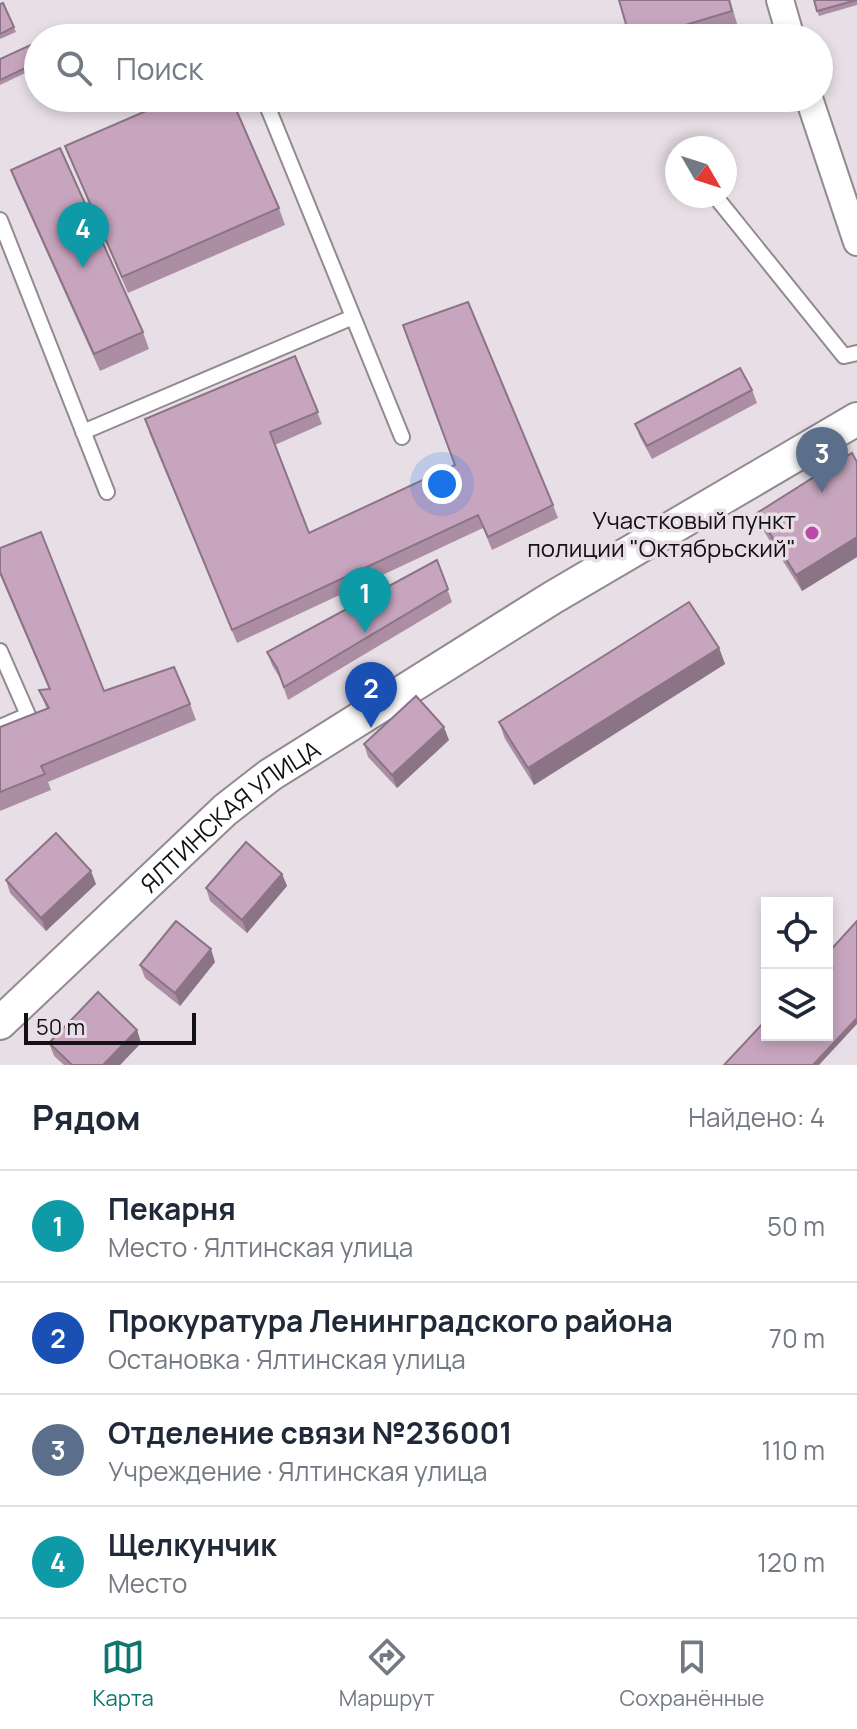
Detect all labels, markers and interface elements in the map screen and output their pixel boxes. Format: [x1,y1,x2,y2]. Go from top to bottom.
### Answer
search box [24,24,833,112]
icon: search [52,46,96,90]
text: Поиск [116,48,203,89]
north arrow [665,136,737,208]
pin: 4 [57,202,109,268]
pin: 3 [796,427,848,493]
your location [422,464,462,504]
place label: Участковый пункт полиции "Октябрьский" [527,503,796,564]
marker: Участковый пункт полиции "Октябрьский" [803,524,821,542]
pin: 1 [339,567,391,633]
pin: 2 [345,662,397,728]
street label: ЯЛТИНСКАЯ УЛИЦА [132,732,326,899]
map controls [761,897,833,1041]
button: locate [761,897,833,969]
button: layers [761,969,833,1041]
scale bar [24,1009,196,1045]
text: 50 m [36,1012,85,1042]
text: Рядом [32,1094,141,1140]
text: Найдено: 4 [688,1099,825,1135]
text: Пекарня [108,1188,236,1229]
text: 1 [52,1208,64,1244]
text: 50 m [767,1208,825,1244]
text: Место · Ялтинская улица [108,1229,413,1265]
text: Прокуратура Ленинградского района [108,1300,673,1341]
text: 2 [50,1320,66,1356]
text: 70 m [769,1320,825,1356]
text: Остановка · Ялтинская улица [108,1341,466,1377]
text: Отделение связи №236001 [108,1412,512,1453]
text: 3 [50,1432,66,1468]
text: 110 m [762,1432,825,1468]
text: Учреждение · Ялтинская улица [108,1453,487,1489]
text: Щелкунчик [108,1524,276,1565]
text: 4 [50,1544,66,1580]
text: 120 m [757,1544,825,1580]
text: Место [108,1565,187,1601]
tab: Карта [93,1635,154,1713]
tab: Маршрут [339,1635,435,1713]
tab: Сохранённые [620,1635,764,1713]

